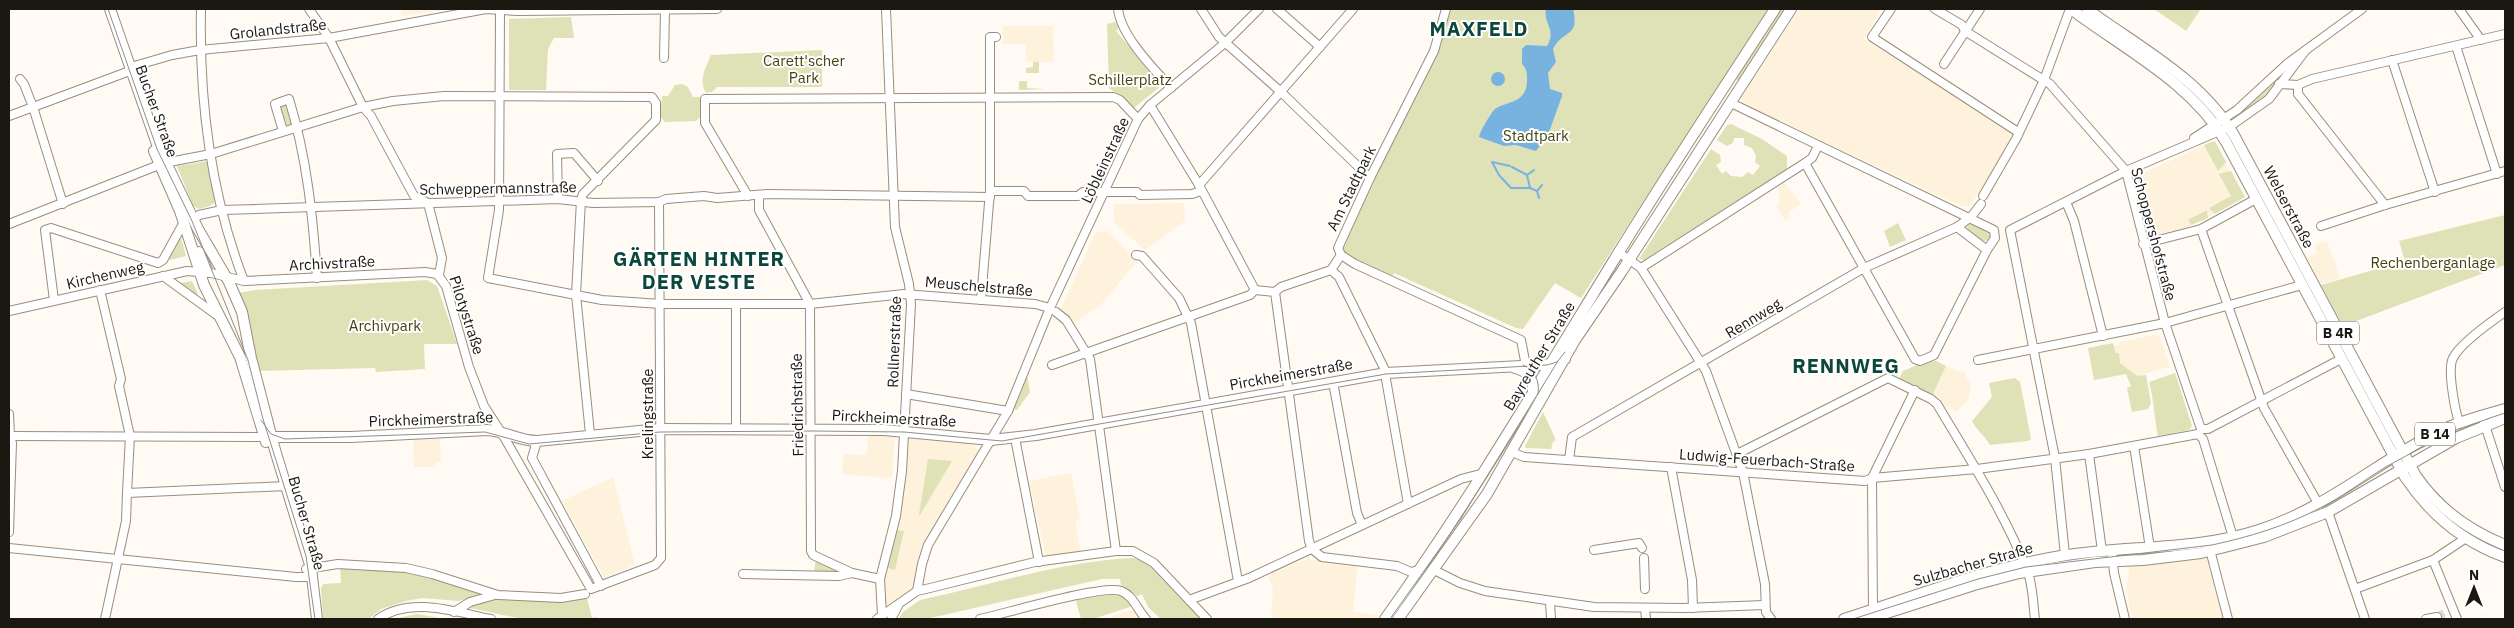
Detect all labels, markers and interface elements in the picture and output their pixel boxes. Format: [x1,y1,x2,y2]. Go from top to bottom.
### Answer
street label: Grolandstraße [229,14,327,44]
district label: MAXFELD [1429,15,1529,42]
park label: Carett'scher Park [763,51,846,87]
street label: Bucher Straße [131,62,183,160]
park label: Schillerplatz [1088,70,1172,89]
street label: Löbleinstraße [1077,114,1133,206]
park label: Stadtpark [1503,126,1569,145]
street label: Am Stadtpark [1322,142,1380,234]
street label: Welserstraße [2259,163,2319,251]
street label: Schoppershofstraße [2127,165,2181,303]
street label: Schweppermannstraße [419,177,577,199]
district label: GÄRTEN HINTER DER VESTE [613,245,785,295]
street label: Archivstraße [289,251,375,275]
park label: Rechenberganlage [2370,253,2496,272]
street label: Kirchenweg [64,257,146,293]
street label: Meuschelstraße [924,272,1034,300]
street label: Pilotystraße [445,273,489,357]
street label: Rennweg [1721,294,1785,342]
street label: Rollnerstraße [883,296,905,388]
street label: Bayreuther Straße [1499,298,1579,414]
park label: Archivpark [349,316,421,335]
road number: B 4R [2317,322,2359,344]
district label: RENNWEG [1792,352,1900,379]
street label: Friedrichstraße [787,353,807,457]
street label: Pirckheimerstraße [1228,354,1354,394]
street label: Krelingstraße [638,368,657,460]
street label: Pirckheimerstraße [831,405,957,431]
street label: Pirckheimerstraße [368,407,494,431]
road number: B 14 [2415,422,2455,446]
street label: Ludwig-Feuerbach-Straße [1679,444,1855,476]
street label: Bucher Straße [285,474,329,572]
street label: Sulzbacher Straße [1911,538,2035,590]
north arrow [2449,563,2499,613]
text: N [2469,566,2479,584]

